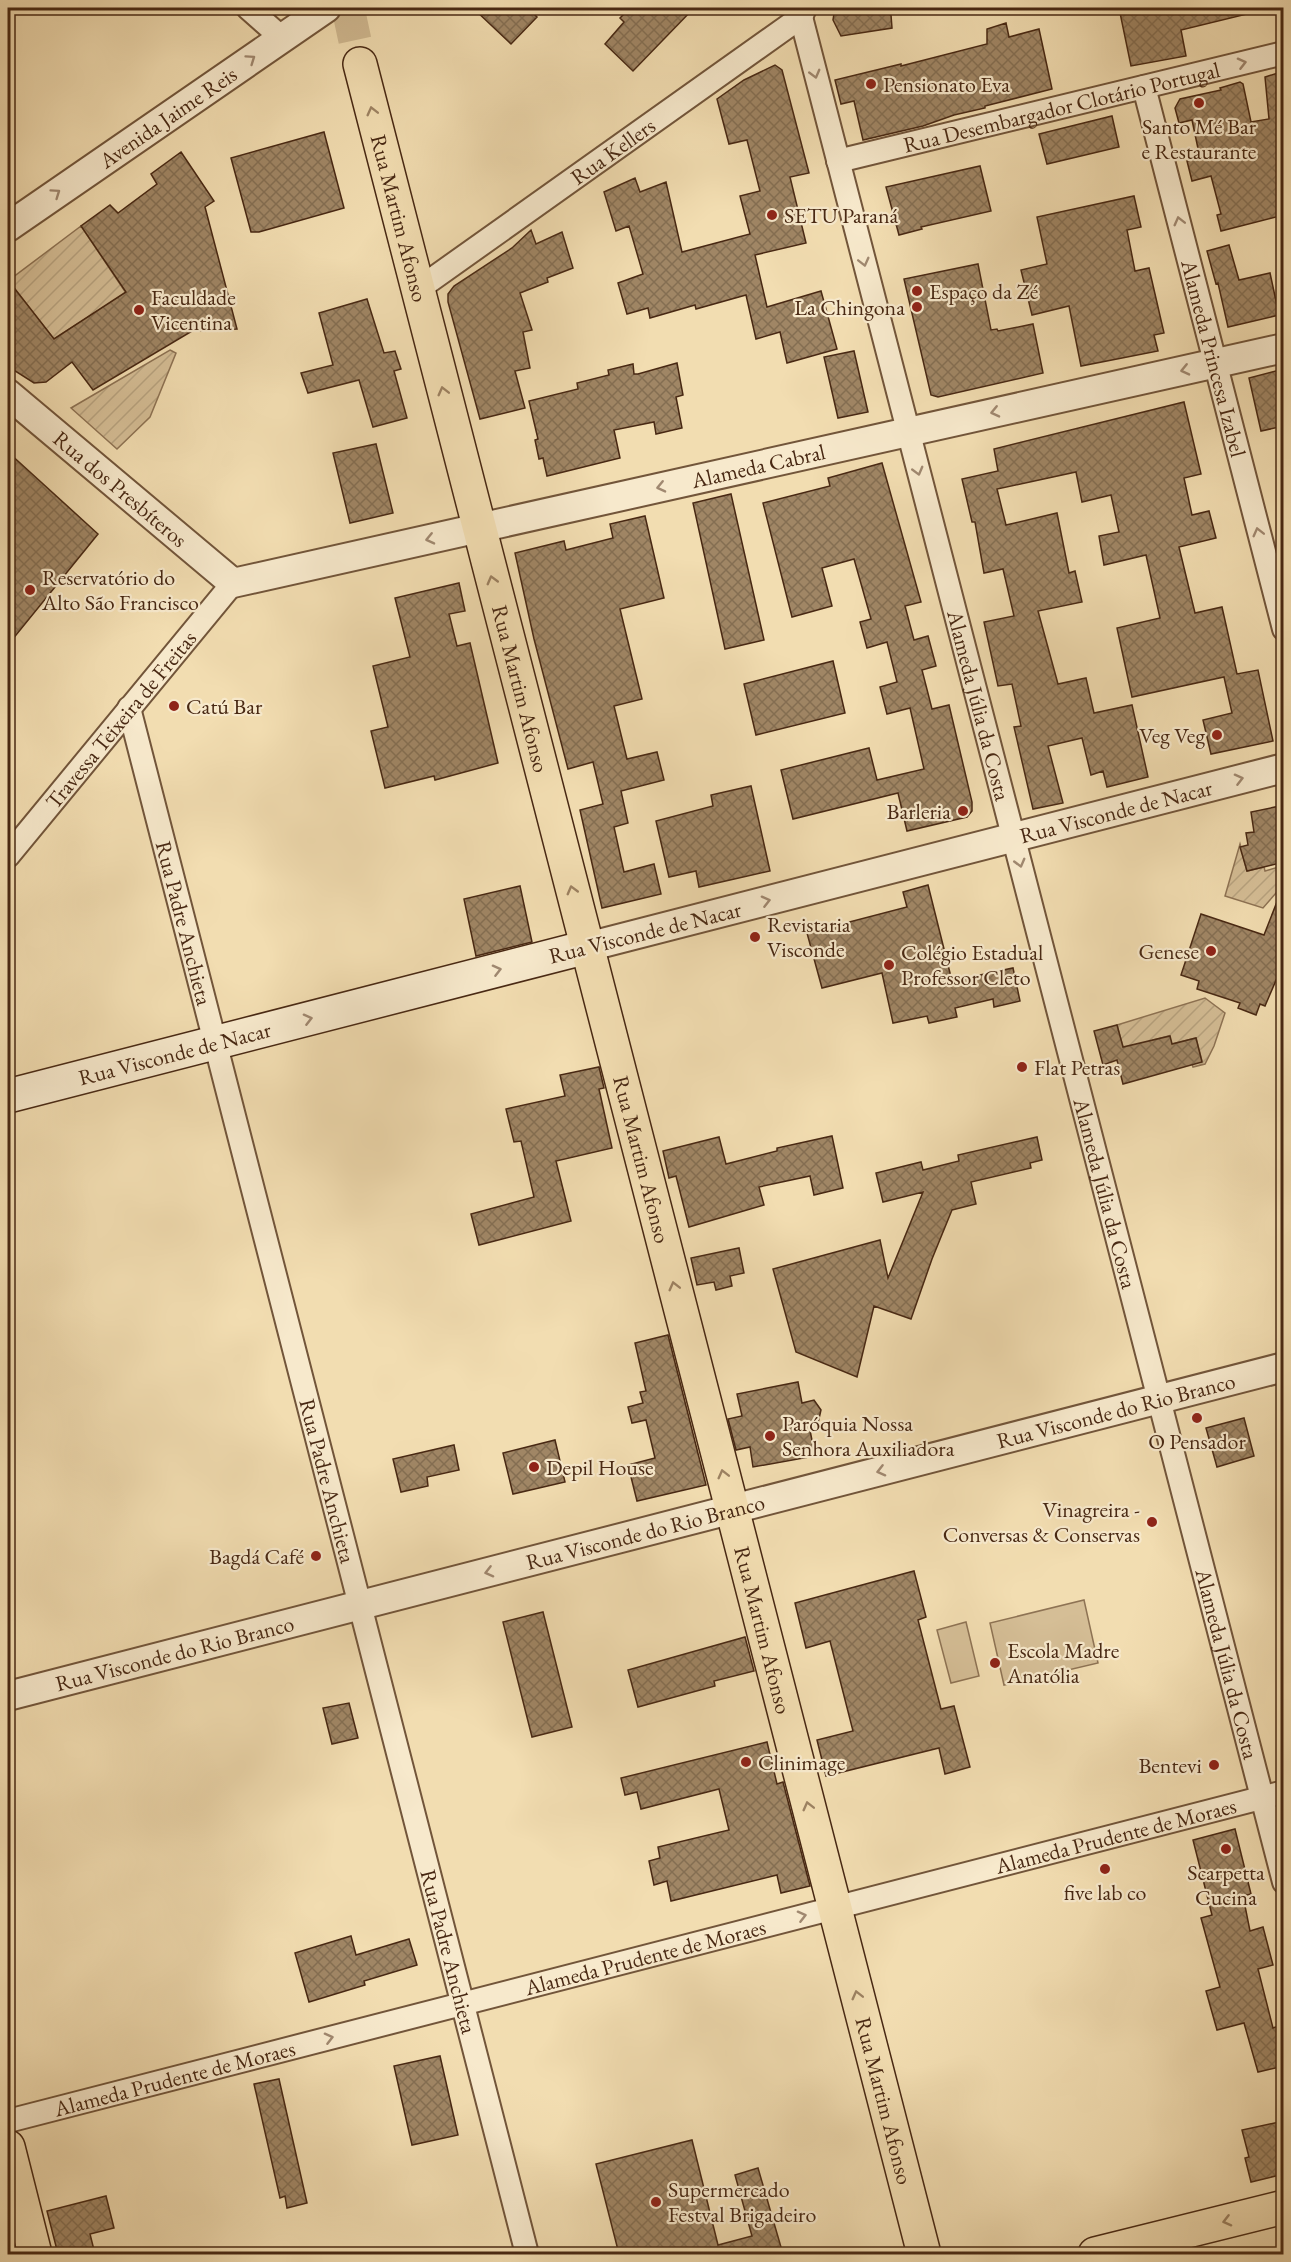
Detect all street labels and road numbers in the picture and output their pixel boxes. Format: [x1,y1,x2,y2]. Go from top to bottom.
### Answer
street label: Rua Desembargador Clotário Portugal [900,55,1223,160]
street label: Avenida Jaime Reis [93,60,243,176]
street label: Rua Kellers [565,111,661,191]
street label: Rua Martim Afonso [364,131,435,305]
street label: Alameda Princesa Izabel [1174,255,1253,460]
street label: Rua dos Presbíteros [47,424,193,554]
street label: Alameda Cabral [688,437,828,495]
street label: Rua Martim Afonso [485,602,556,776]
street label: Alameda Júlia da Costa [940,606,1017,804]
street label: Travessa Teixeira de Freitas [39,625,203,815]
street label: Rua Visconde de Nacar [1017,773,1216,850]
street label: Rua Padre Anchieta [149,838,219,1009]
street label: Rua Visconde de Nacar [546,894,745,970]
street label: Rua Visconde de Nacar [75,1015,275,1092]
street label: Rua Martim Afonso [606,1072,677,1246]
street label: Alameda Júlia da Costa [1066,1094,1144,1292]
street label: Rua Visconde do Rio Branco [993,1366,1238,1456]
street label: Rua Padre Anchieta [292,1396,363,1566]
street label: Rua Visconde do Rio Branco [523,1487,768,1577]
street label: Rua Martim Afonso [727,1543,798,1717]
street label: Alameda Júlia da Costa [1188,1564,1266,1762]
street label: Rua Visconde do Rio Branco [52,1609,297,1698]
street label: Alameda Prudente de Moraes [991,1791,1239,1881]
street label: Rua Padre Anchieta [414,1866,484,2037]
street label: Alameda Prudente de Moraes [521,1912,769,2002]
street label: Rua Martim Afonso [848,2014,920,2188]
street label: Alameda Prudente de Moraes [50,2034,298,2124]

